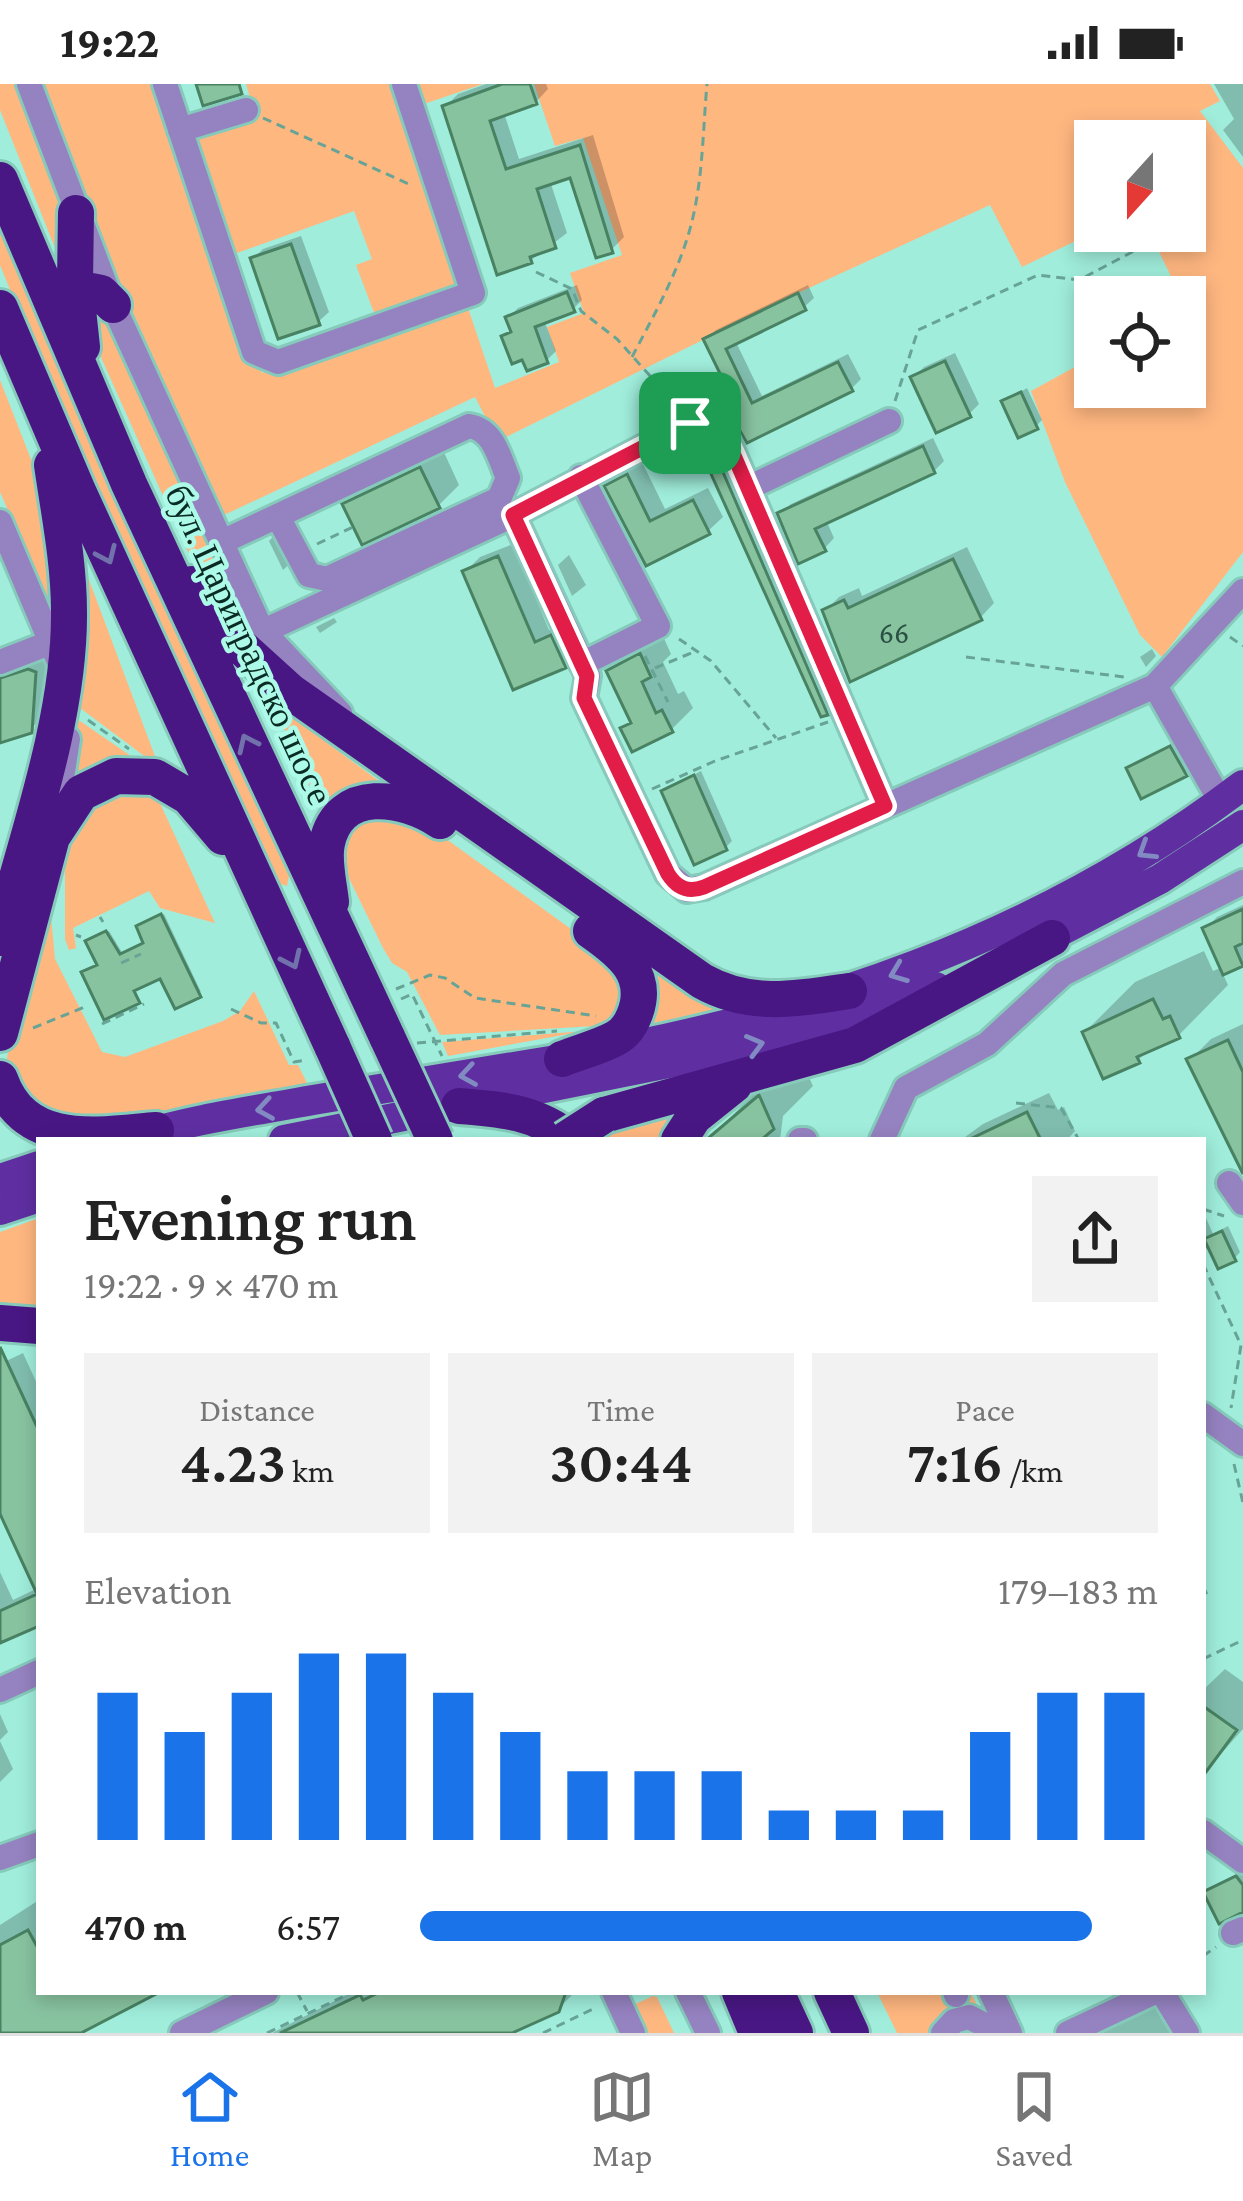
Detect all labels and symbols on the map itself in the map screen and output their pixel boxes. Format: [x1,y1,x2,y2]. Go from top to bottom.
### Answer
north arrow [1074,120,1206,252]
pin [639,372,741,474]
street label: бул. Цариградско шосе [157,479,341,811]
one-way arrow [92,543,116,565]
house number: 66 [879,616,909,649]
one-way arrow [238,734,262,755]
one-way arrow [1137,836,1159,859]
one-way arrow [278,948,301,969]
one-way arrow [889,958,910,983]
one-way arrow [745,1034,765,1059]
one-way arrow [458,1061,478,1086]
one-way arrow [255,1095,275,1120]

